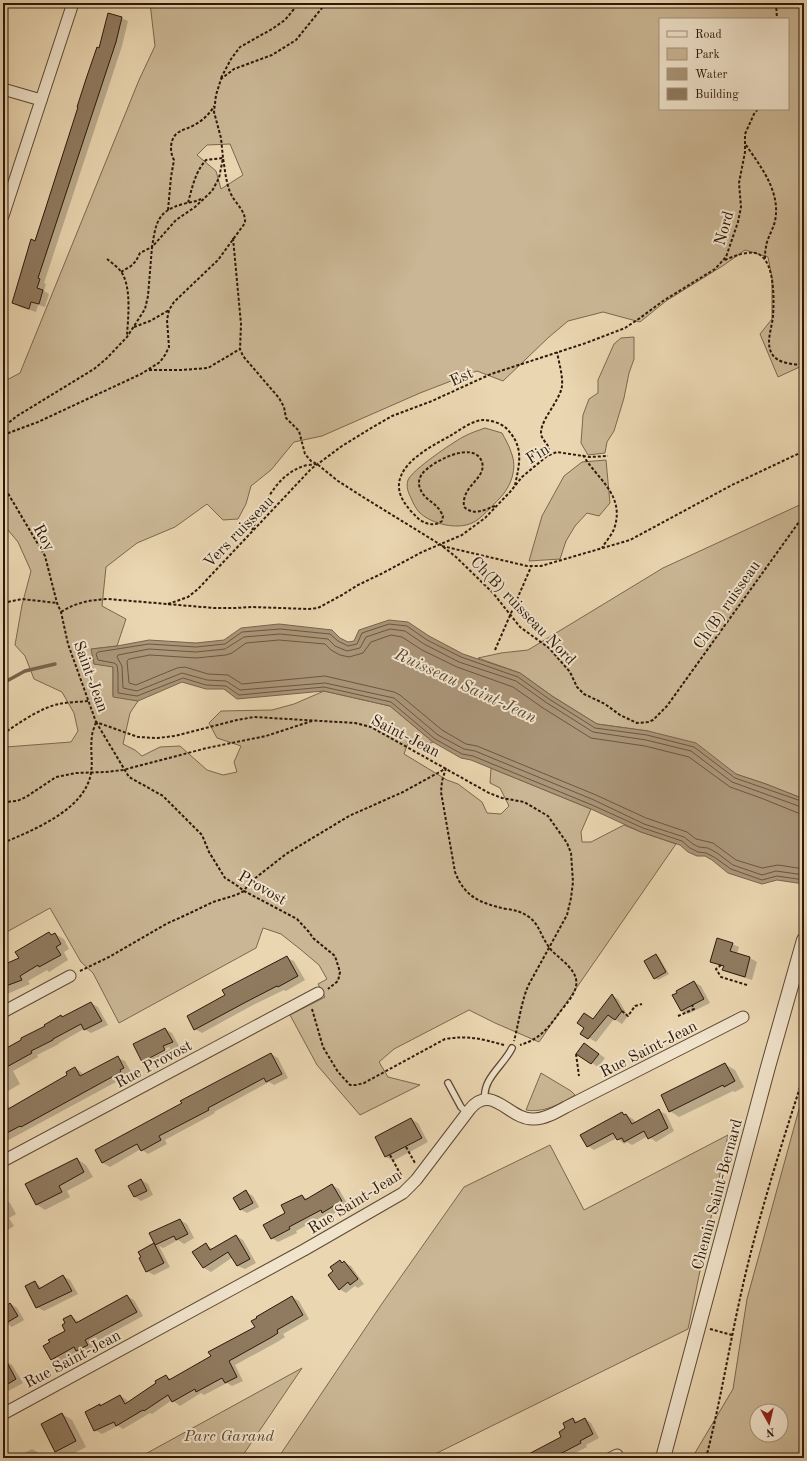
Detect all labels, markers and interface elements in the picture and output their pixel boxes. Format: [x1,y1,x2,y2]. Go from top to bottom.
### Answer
legend [659,18,789,110]
text: Road [695,29,722,41]
text: Park [695,49,720,61]
text: Water [695,69,728,81]
text: Building [695,89,739,101]
street label: Nord [712,209,737,248]
street label: Est [448,365,476,390]
street label: Fin [524,441,553,468]
street label: Vers ruisseau [201,493,278,571]
street label: Roy [29,522,57,554]
street label: Ch(B) ruisseau Nord [467,554,579,669]
street label: Ch(B) ruisseau [690,557,764,652]
street label: Saint-Jean [70,639,111,715]
water label: Ruisseau Saint-Jean [391,646,539,727]
street label: Saint-Jean [368,713,442,761]
street label: Provost [235,869,289,909]
street label: Rue Saint-Jean [598,1018,700,1081]
street label: Rue Provost [113,1038,195,1092]
street label: Chemin Saint-Bernard [690,1117,746,1272]
street label: Rue Saint-Jean [306,1167,405,1238]
street label: Rue Saint-Jean [22,1327,124,1392]
north arrow [749,1403,789,1443]
text: N [765,1425,775,1438]
park label: Parc Garand [183,1429,275,1445]

